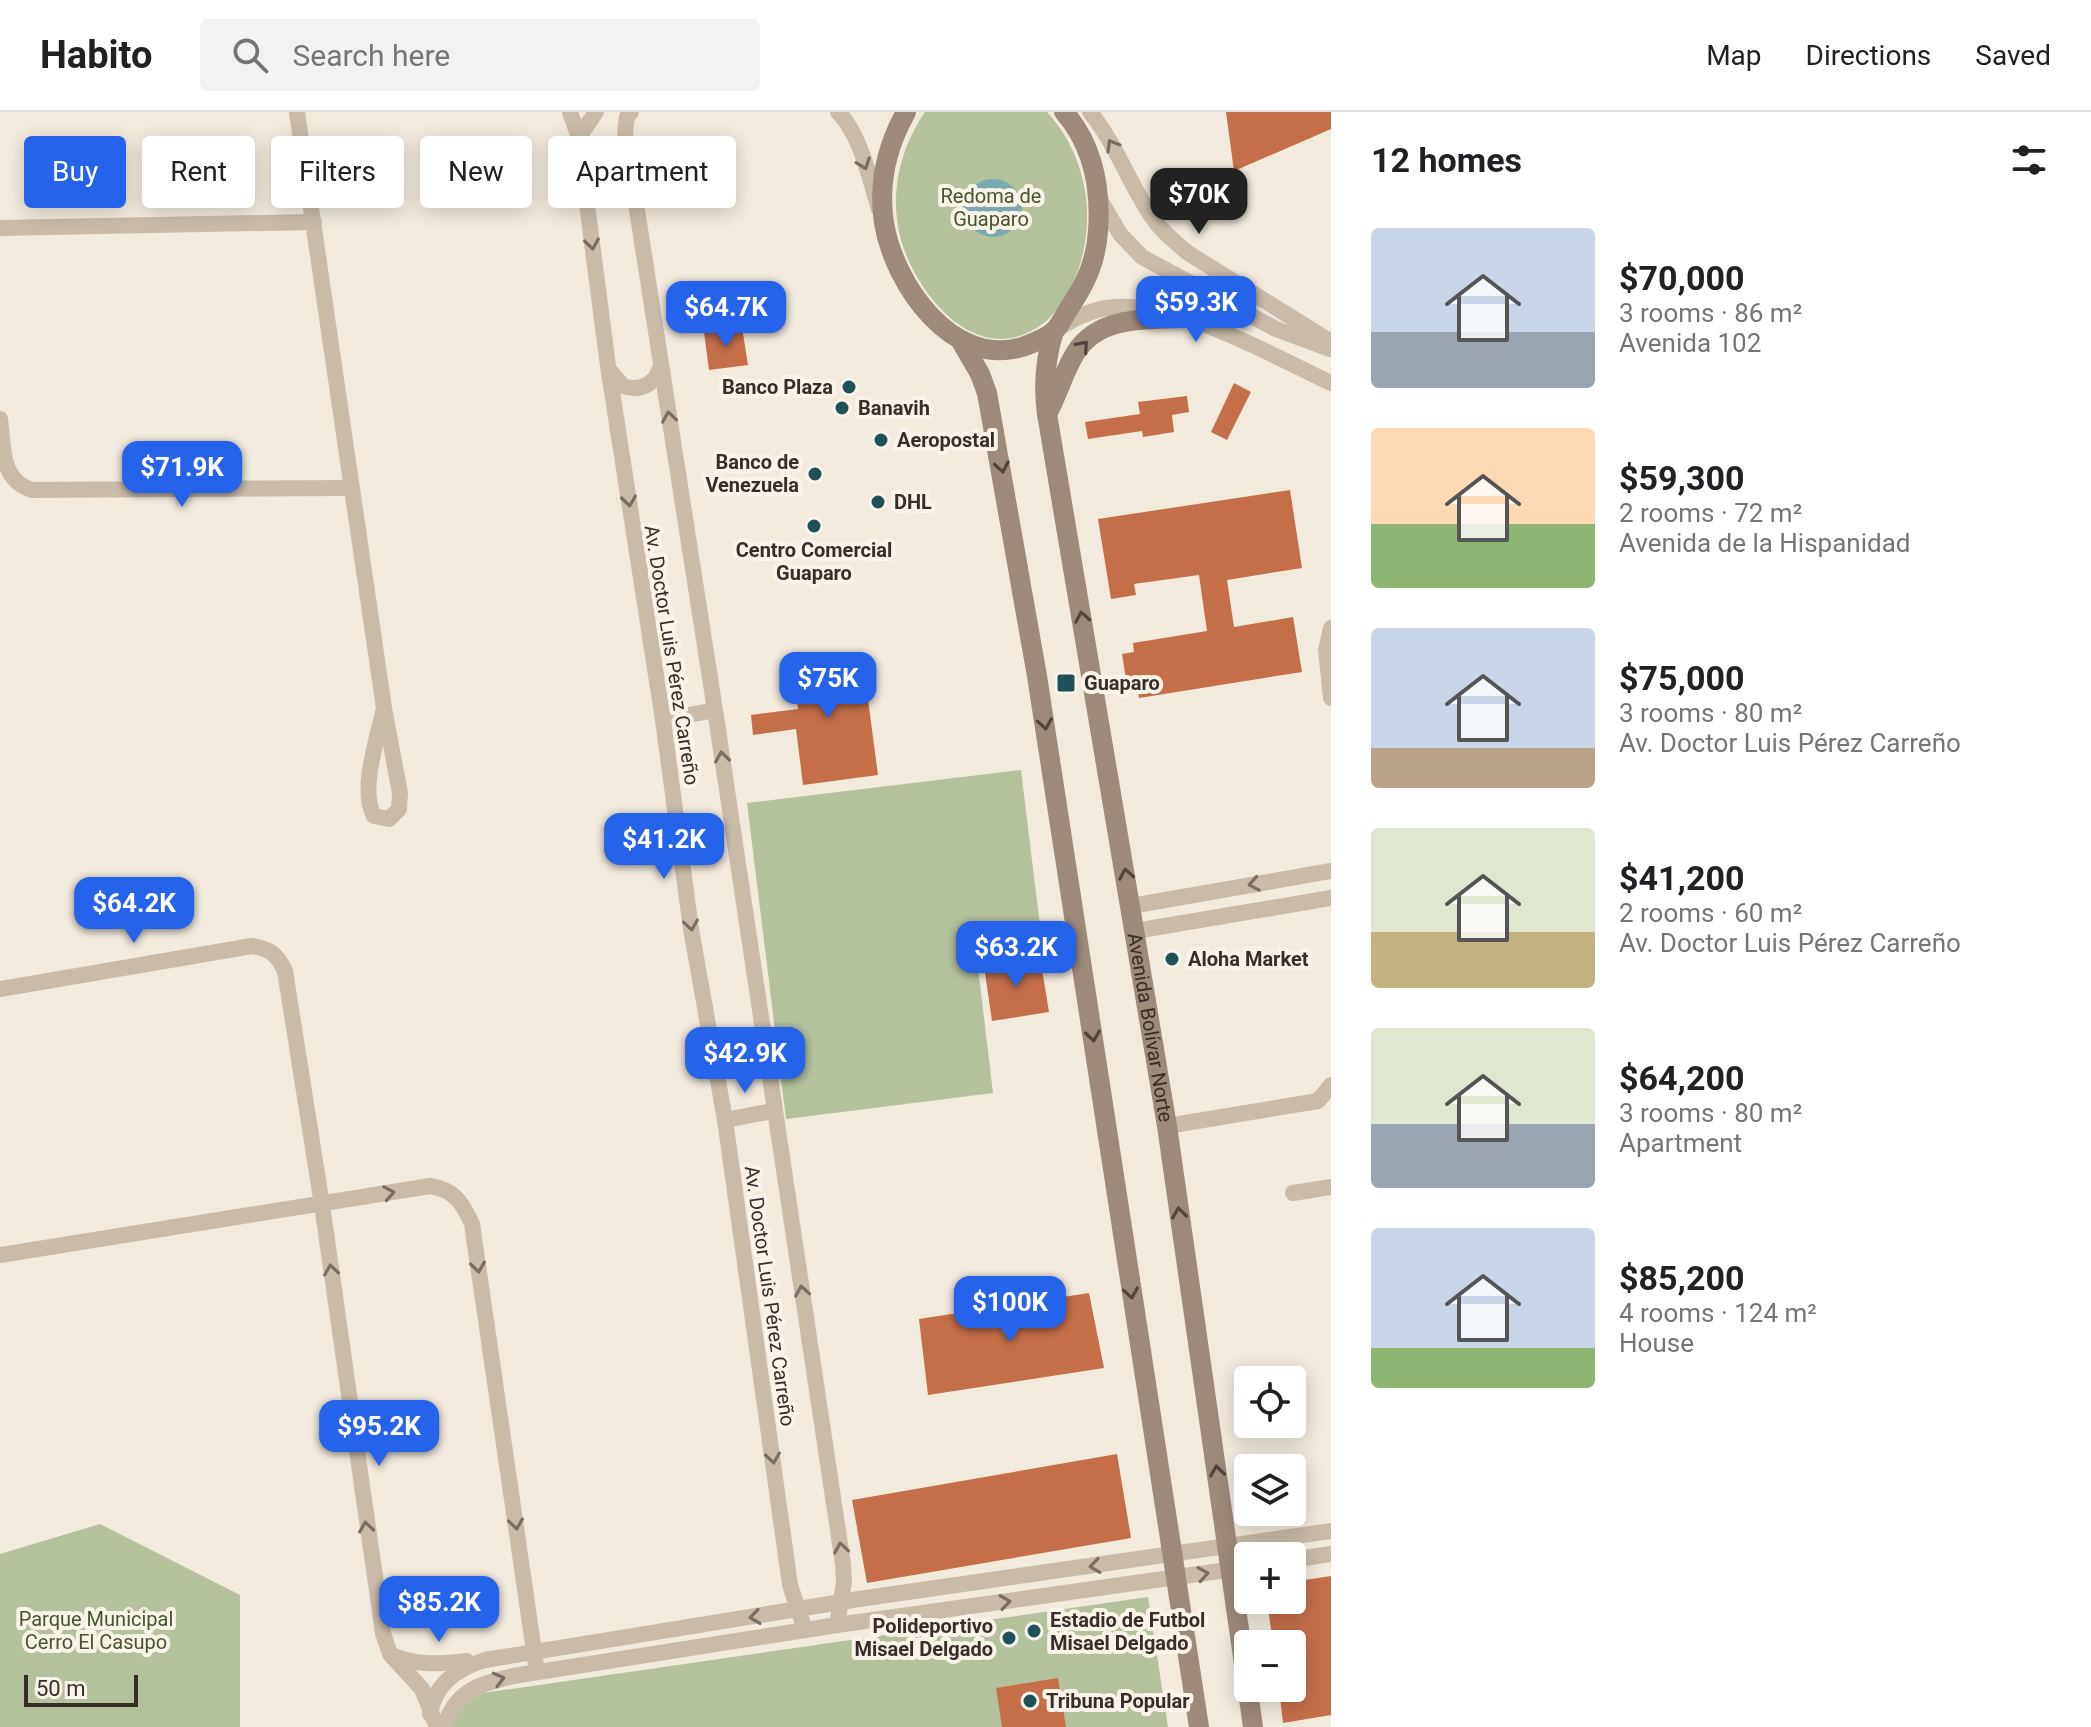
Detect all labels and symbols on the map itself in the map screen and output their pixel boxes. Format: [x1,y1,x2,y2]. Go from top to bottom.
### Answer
one-way arrow [1106,139,1122,154]
one-way arrow [854,157,870,171]
pin: $70K [1152,168,1246,236]
park label: Redoma de Guaparo [941,184,1041,231]
one-way arrow [583,237,600,251]
pin: $59.3K [1131,276,1261,344]
pin: $64.7K [661,281,791,349]
one-way arrow [1074,341,1089,355]
place label: Banco Plaza [722,375,833,399]
marker: Banco Plaza [840,378,858,396]
place label: Banavih [858,396,930,420]
marker: Banavih [833,399,851,417]
one-way arrow [661,410,678,424]
place label: Aeropostal [897,428,995,452]
marker: Aeropostal [872,431,890,449]
pin: $71.9K [117,441,247,509]
place label: Banco de Venezuela [705,450,799,497]
one-way arrow [993,461,1010,474]
marker: Banco de Venezuela [806,465,824,483]
place label: DHL [894,490,932,514]
marker: DHL [869,493,887,511]
one-way arrow [619,494,636,508]
marker: Centro Comercial Guaparo [805,517,823,535]
street label: Av. Doctor Luis Pérez Carreño [640,523,704,787]
place label: Centro Comercial Guaparo [736,538,892,585]
one-way arrow [1074,611,1091,624]
pin: $75K [781,652,875,720]
place label: Guaparo [1084,671,1160,695]
marker: Guaparo [1055,672,1077,694]
one-way arrow [1036,717,1053,731]
one-way arrow [714,750,731,764]
pin: $41.2K [599,813,729,881]
one-way arrow [1118,867,1135,880]
one-way arrow [1247,875,1261,892]
pin: $64.2K [69,877,199,945]
one-way arrow [682,918,699,931]
pin: $63.2K [951,921,1081,989]
street label: Avenida Bolívar Norte [1123,931,1178,1124]
place label: Aloha Market [1188,947,1309,971]
marker: Aloha Market [1163,950,1181,968]
pin: $42.9K [680,1027,810,1095]
one-way arrow [1084,1029,1101,1043]
street label: Av. Doctor Luis Pérez Carreño [740,1164,800,1428]
one-way arrow [382,1186,396,1203]
one-way arrow [1171,1207,1188,1220]
one-way arrow [469,1260,486,1274]
one-way arrow [323,1263,340,1277]
pin: $100K [954,1276,1066,1344]
one-way arrow [794,1284,811,1298]
one-way arrow [1122,1286,1139,1300]
pin: $95.2K [314,1400,444,1468]
one-way arrow [764,1451,781,1465]
one-way arrow [1209,1464,1226,1478]
one-way arrow [507,1517,524,1531]
one-way arrow [358,1520,375,1533]
one-way arrow [833,1541,850,1555]
one-way arrow [1088,1557,1102,1574]
one-way arrow [1197,1566,1210,1583]
pin: $85.2K [374,1576,504,1644]
one-way arrow [998,1594,1012,1611]
park label: Parque Municipal Cerro El Casupo [19,1607,173,1654]
one-way arrow [748,1608,761,1625]
place label: Estadio de Futbol Misael Delgado [1050,1608,1205,1655]
place label: Polideportivo Misael Delgado [854,1614,993,1661]
marker: Estadio de Futbol Misael Delgado [1025,1622,1043,1640]
marker: Polideportivo Misael Delgado [1000,1629,1018,1647]
scale bar [24,1671,138,1707]
one-way arrow [492,1672,506,1689]
place label: Tribuna Popular [1046,1689,1190,1713]
marker: Tribuna Popular [1021,1692,1039,1710]

